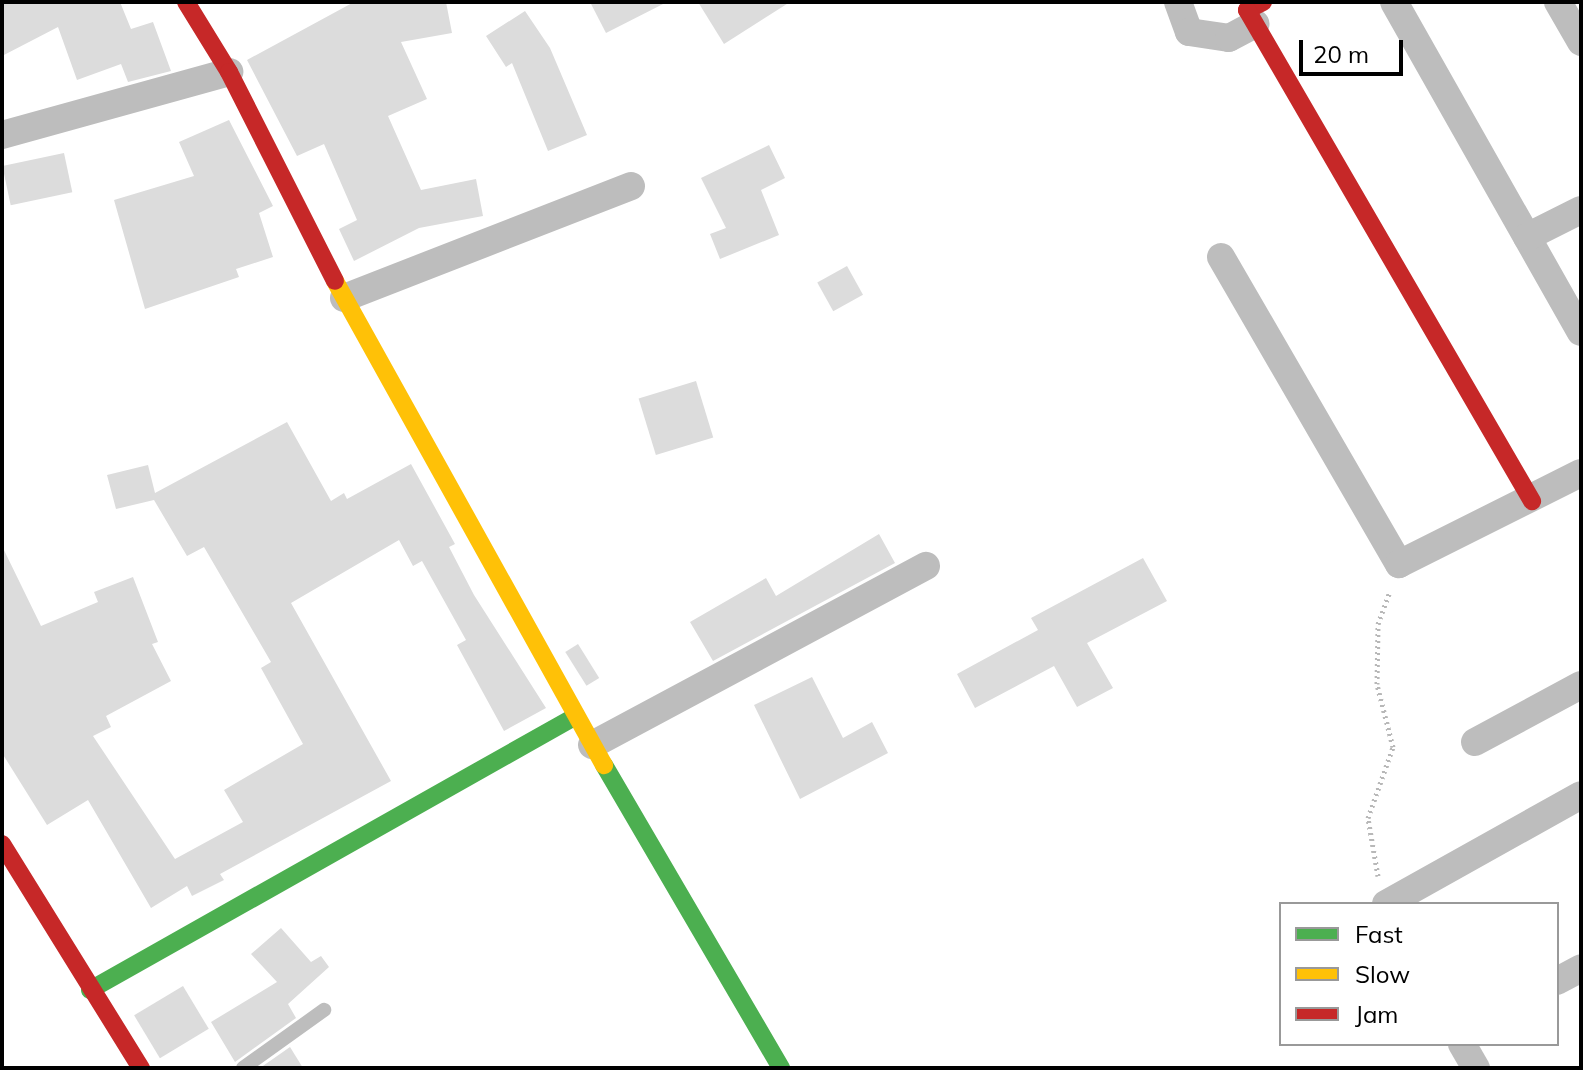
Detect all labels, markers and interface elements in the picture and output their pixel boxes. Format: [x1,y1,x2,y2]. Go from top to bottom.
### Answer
scale bar [1303,24,1407,74]
text: 20 m [1313,39,1369,69]
legend [1279,902,1559,1046]
text: Fast [1355,919,1403,949]
text: Slow [1355,959,1410,989]
text: Jam [1355,999,1398,1029]

